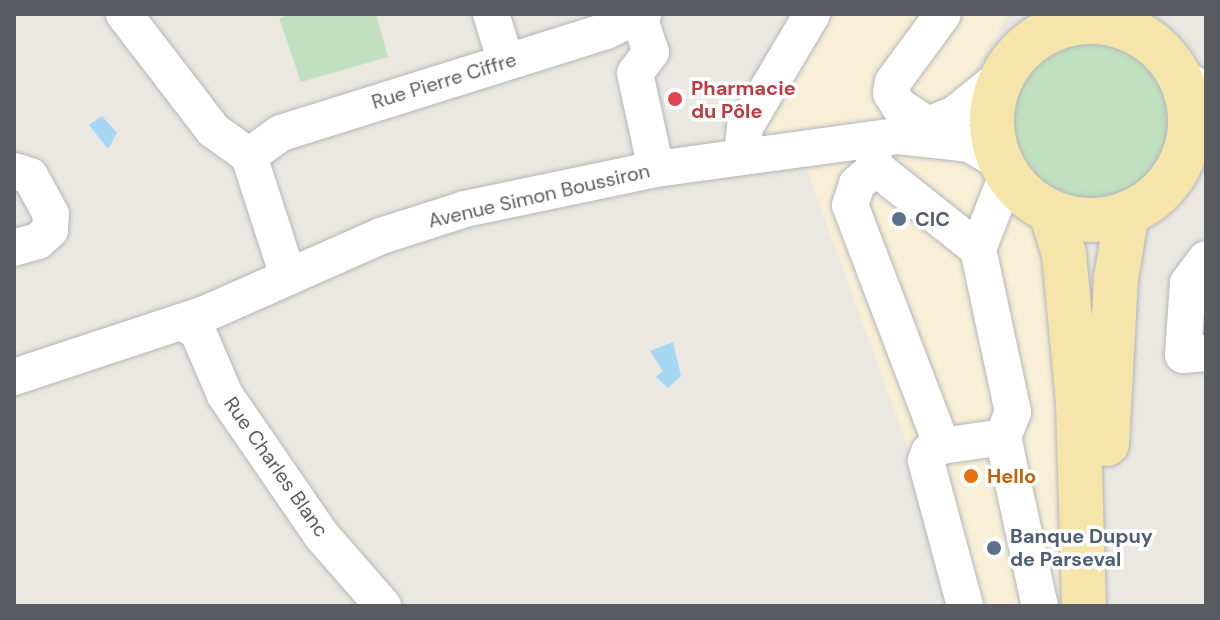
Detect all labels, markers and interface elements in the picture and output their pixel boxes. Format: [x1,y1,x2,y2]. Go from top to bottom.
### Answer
street label: Rue Pierre Ciffre [369,48,519,114]
place label: Pharmacie du Pôle [691,76,796,123]
marker: Pharmacie du Pôle [666,90,684,108]
street label: Avenue Simon Boussiron [426,159,652,233]
place label: CIC [915,207,950,231]
marker: CIC [890,210,908,228]
street label: Rue Charles Blanc [219,392,333,542]
place label: Hello [987,464,1036,488]
marker: Hello [962,467,980,485]
place label: Banque Dupuy de Parseval [1010,524,1153,571]
marker: Banque Dupuy de Parseval [985,539,1003,557]

